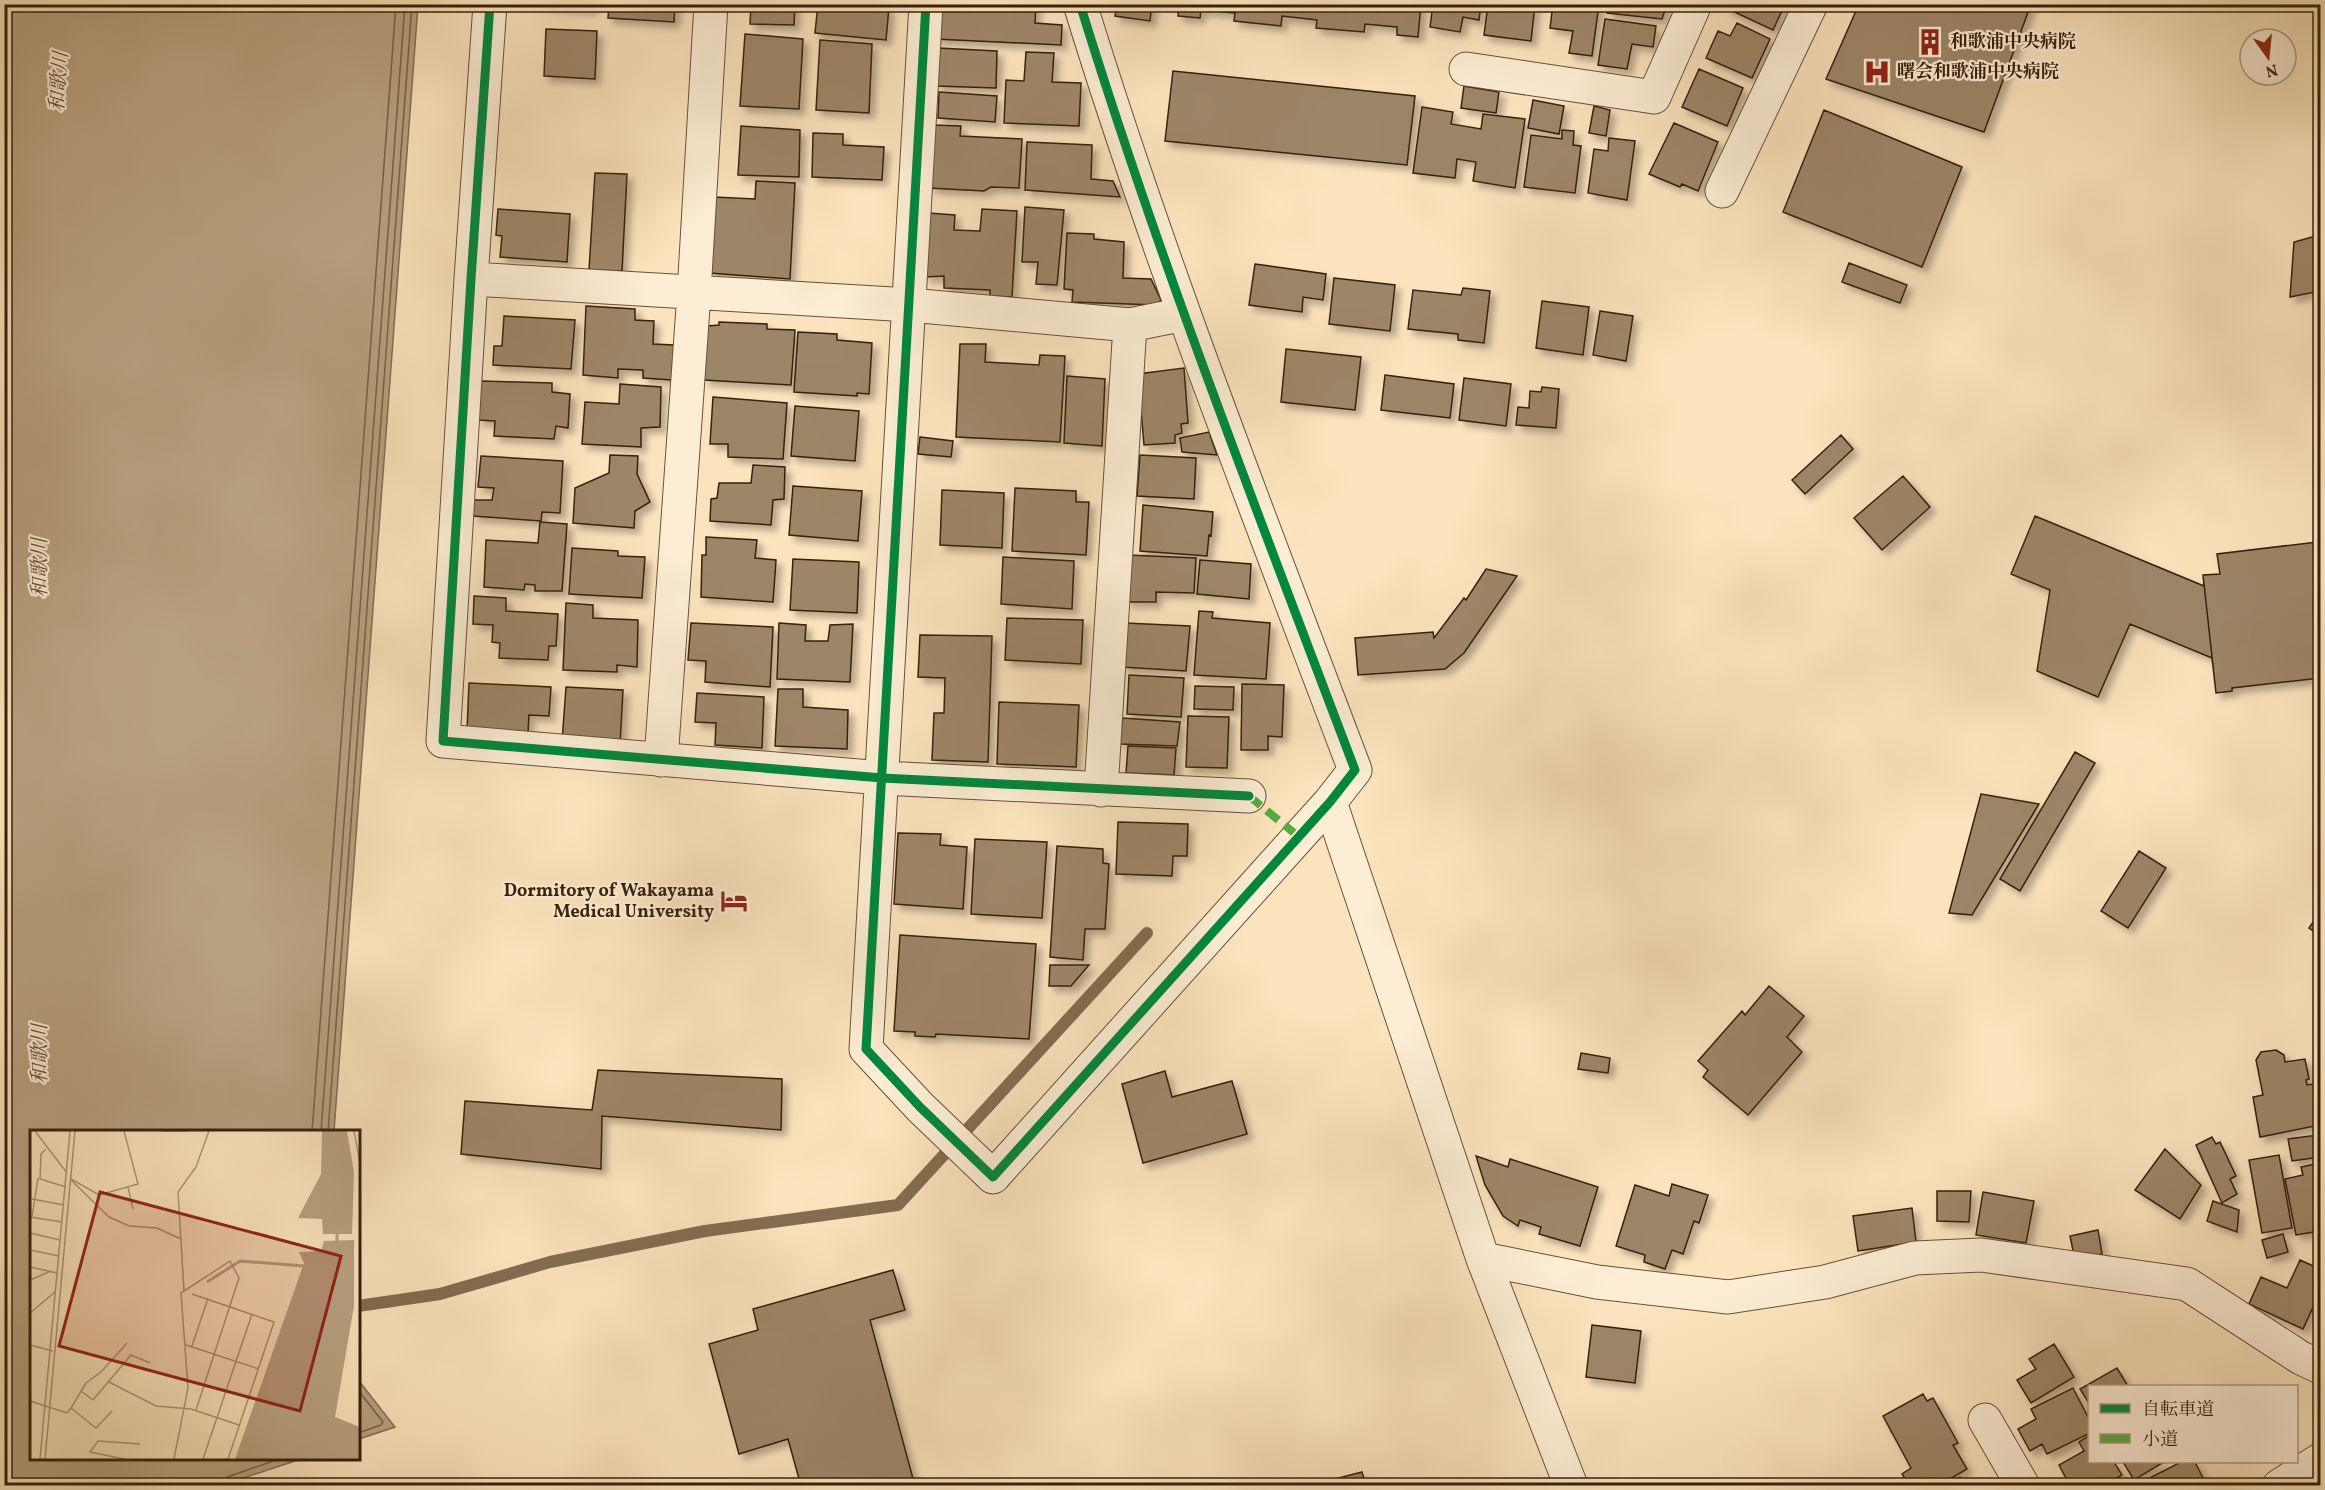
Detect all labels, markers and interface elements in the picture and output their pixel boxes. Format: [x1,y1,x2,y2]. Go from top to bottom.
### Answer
building icon: 和歌浦中央病院 [1915,27,1945,57]
north arrow [2238,27,2298,87]
place label: 和歌浦中央病院 [1950,30,2076,55]
water label: 和歌川 [44,49,76,113]
hospital icon: 曙会和歌浦中央病院 [1862,57,1892,87]
text: N [2263,57,2280,82]
place label: 曙会和歌浦中央病院 [1897,60,2059,85]
water label: 和歌川 [27,536,55,598]
place label: Dormitory of Wakayama Medical University [504,879,714,925]
hotel icon: Dormitory of Wakayama Medical University [719,886,749,916]
water label: 和歌川 [27,1022,55,1084]
inset map [30,1130,360,1460]
legend [2088,1385,2298,1463]
text: 自転車道 [2142,1398,2214,1423]
text: 小道 [2142,1428,2178,1453]

